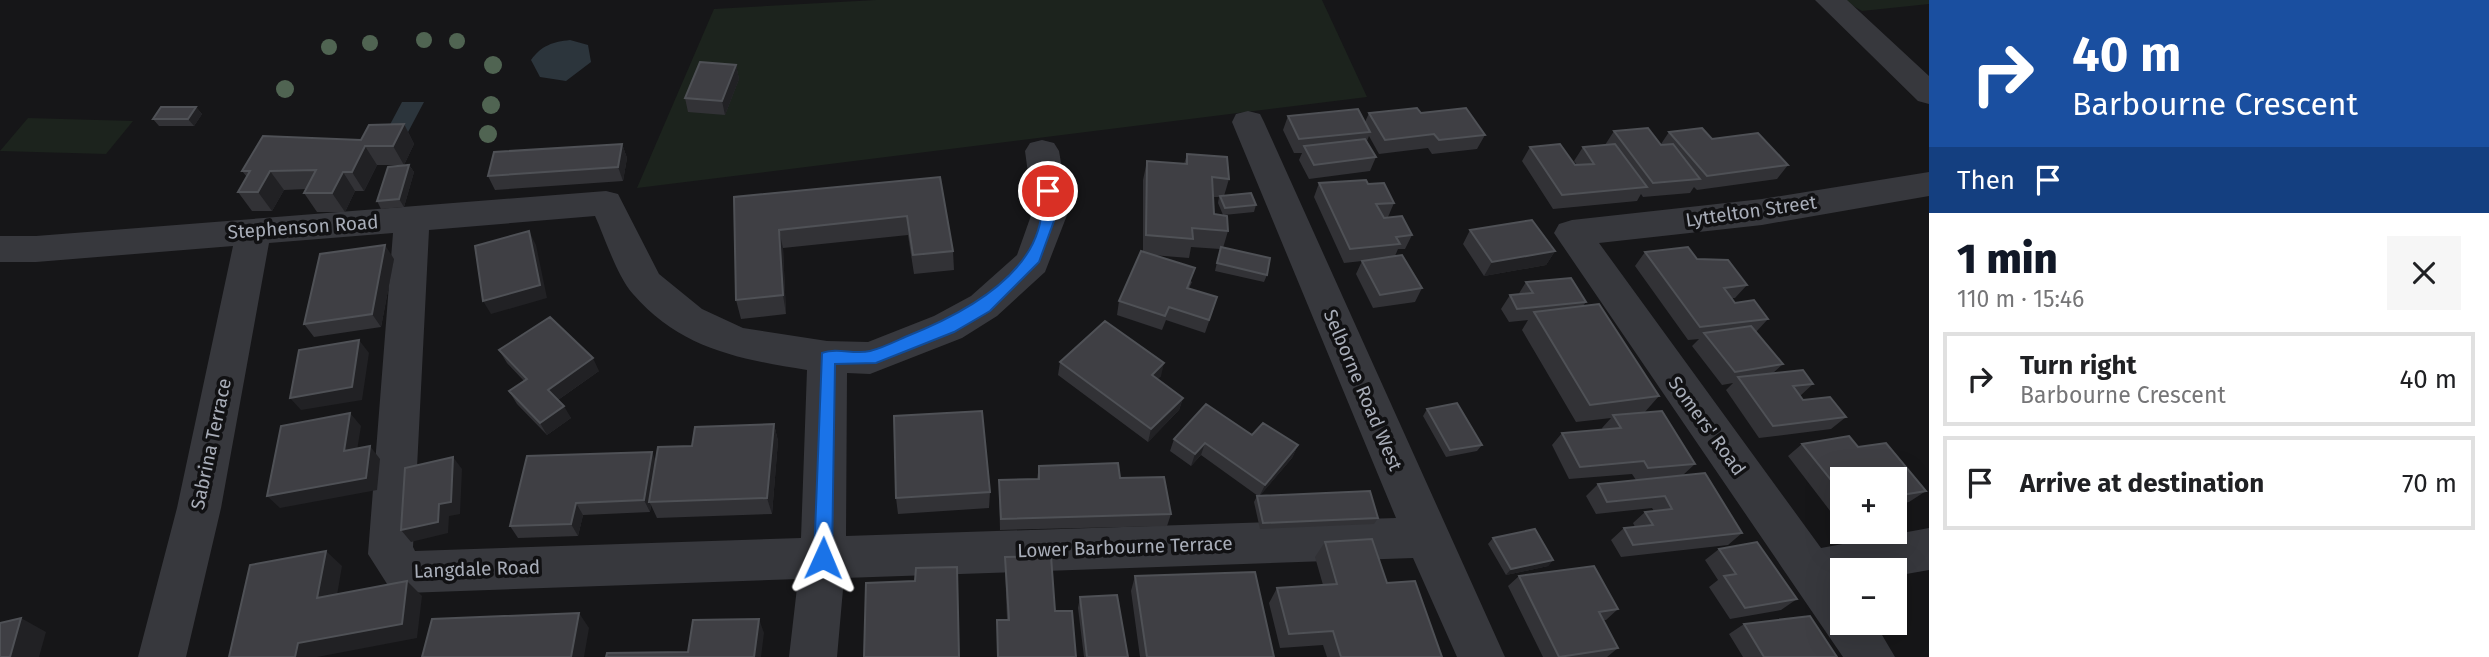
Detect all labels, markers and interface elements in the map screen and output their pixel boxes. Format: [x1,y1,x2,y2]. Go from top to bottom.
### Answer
text: 40 m [2072,25,2181,84]
icon: right [1957,28,2048,119]
text: Barbourne Crescent [2072,85,2358,123]
pin [1018,161,1078,221]
icon: arrive [2029,161,2067,199]
text: Then [1957,165,2015,196]
icon: arrive [1029,172,1067,210]
street label: Lyttelton Street [1684,190,1818,232]
street label: Stephenson Road [227,210,379,244]
text: 1 min [1957,234,2058,284]
button: close [2387,236,2461,310]
text: 110 m · 15:46 [1957,285,2084,313]
street label: Selborne Road West [1319,306,1407,474]
text: Turn right [2020,350,2137,381]
icon: right [1961,360,1999,398]
text: 40 m [2399,364,2457,395]
street label: Somers' Road [1663,372,1751,480]
street label: Sabrina Terrace [186,376,236,512]
text: Barbourne Crescent [2020,381,2226,409]
icon: arrive [1961,464,1999,502]
map controls [1830,467,1907,635]
button: + [1830,467,1907,544]
text: Arrive at destination [2020,468,2264,499]
text: 70 m [2402,468,2457,499]
position arrow [786,521,860,595]
street label: Lower Barbourne Terrace [1017,532,1233,562]
street label: Langdale Road [413,555,541,583]
button: − [1830,558,1907,635]

